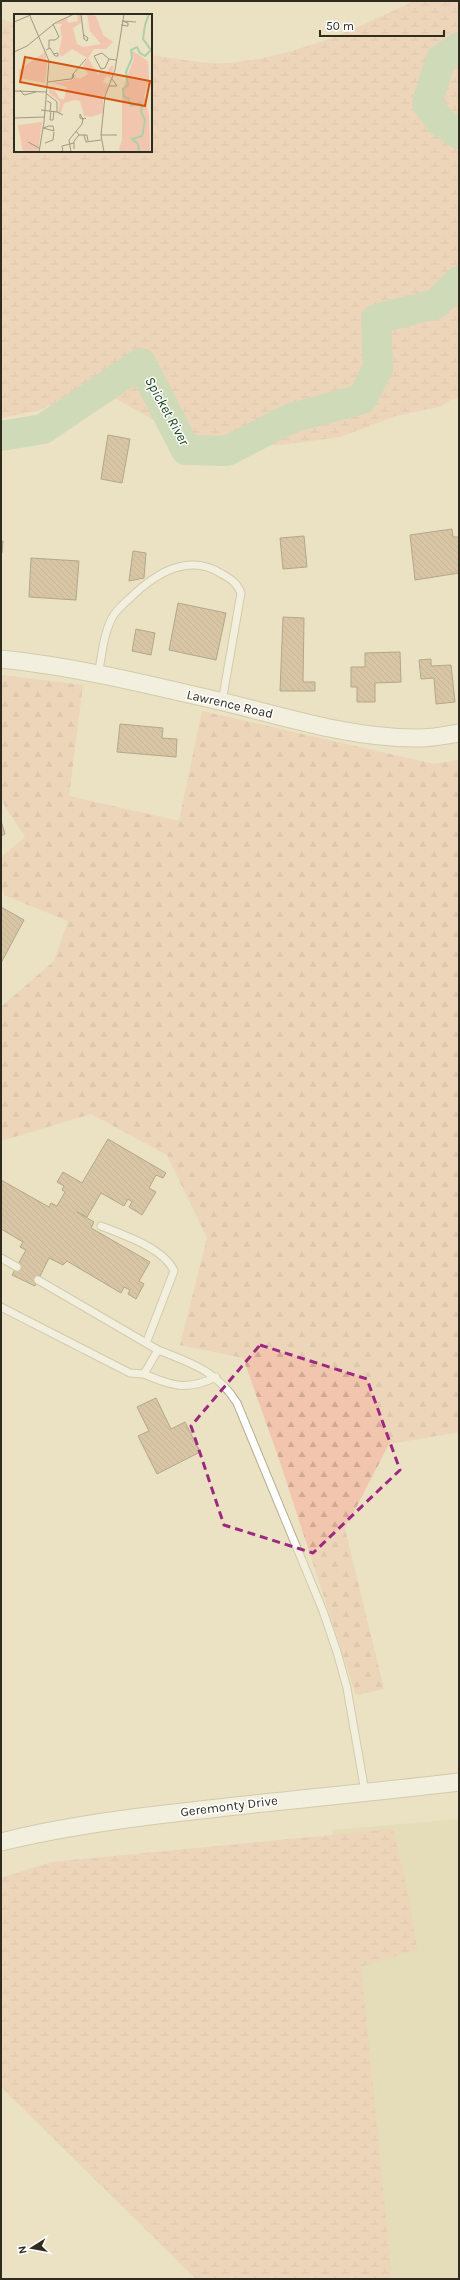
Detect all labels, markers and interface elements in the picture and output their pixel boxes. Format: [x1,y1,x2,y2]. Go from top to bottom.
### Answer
scale bar [320,12,444,38]
inset map [14,14,152,152]
text: 50 m [326,19,354,33]
water label: Spicket River [141,374,193,449]
street label: Lawrence Road [185,687,275,721]
street label: Geremonty Drive [179,1793,279,1819]
north arrow [12,2228,52,2268]
text: N [16,2245,30,2255]

